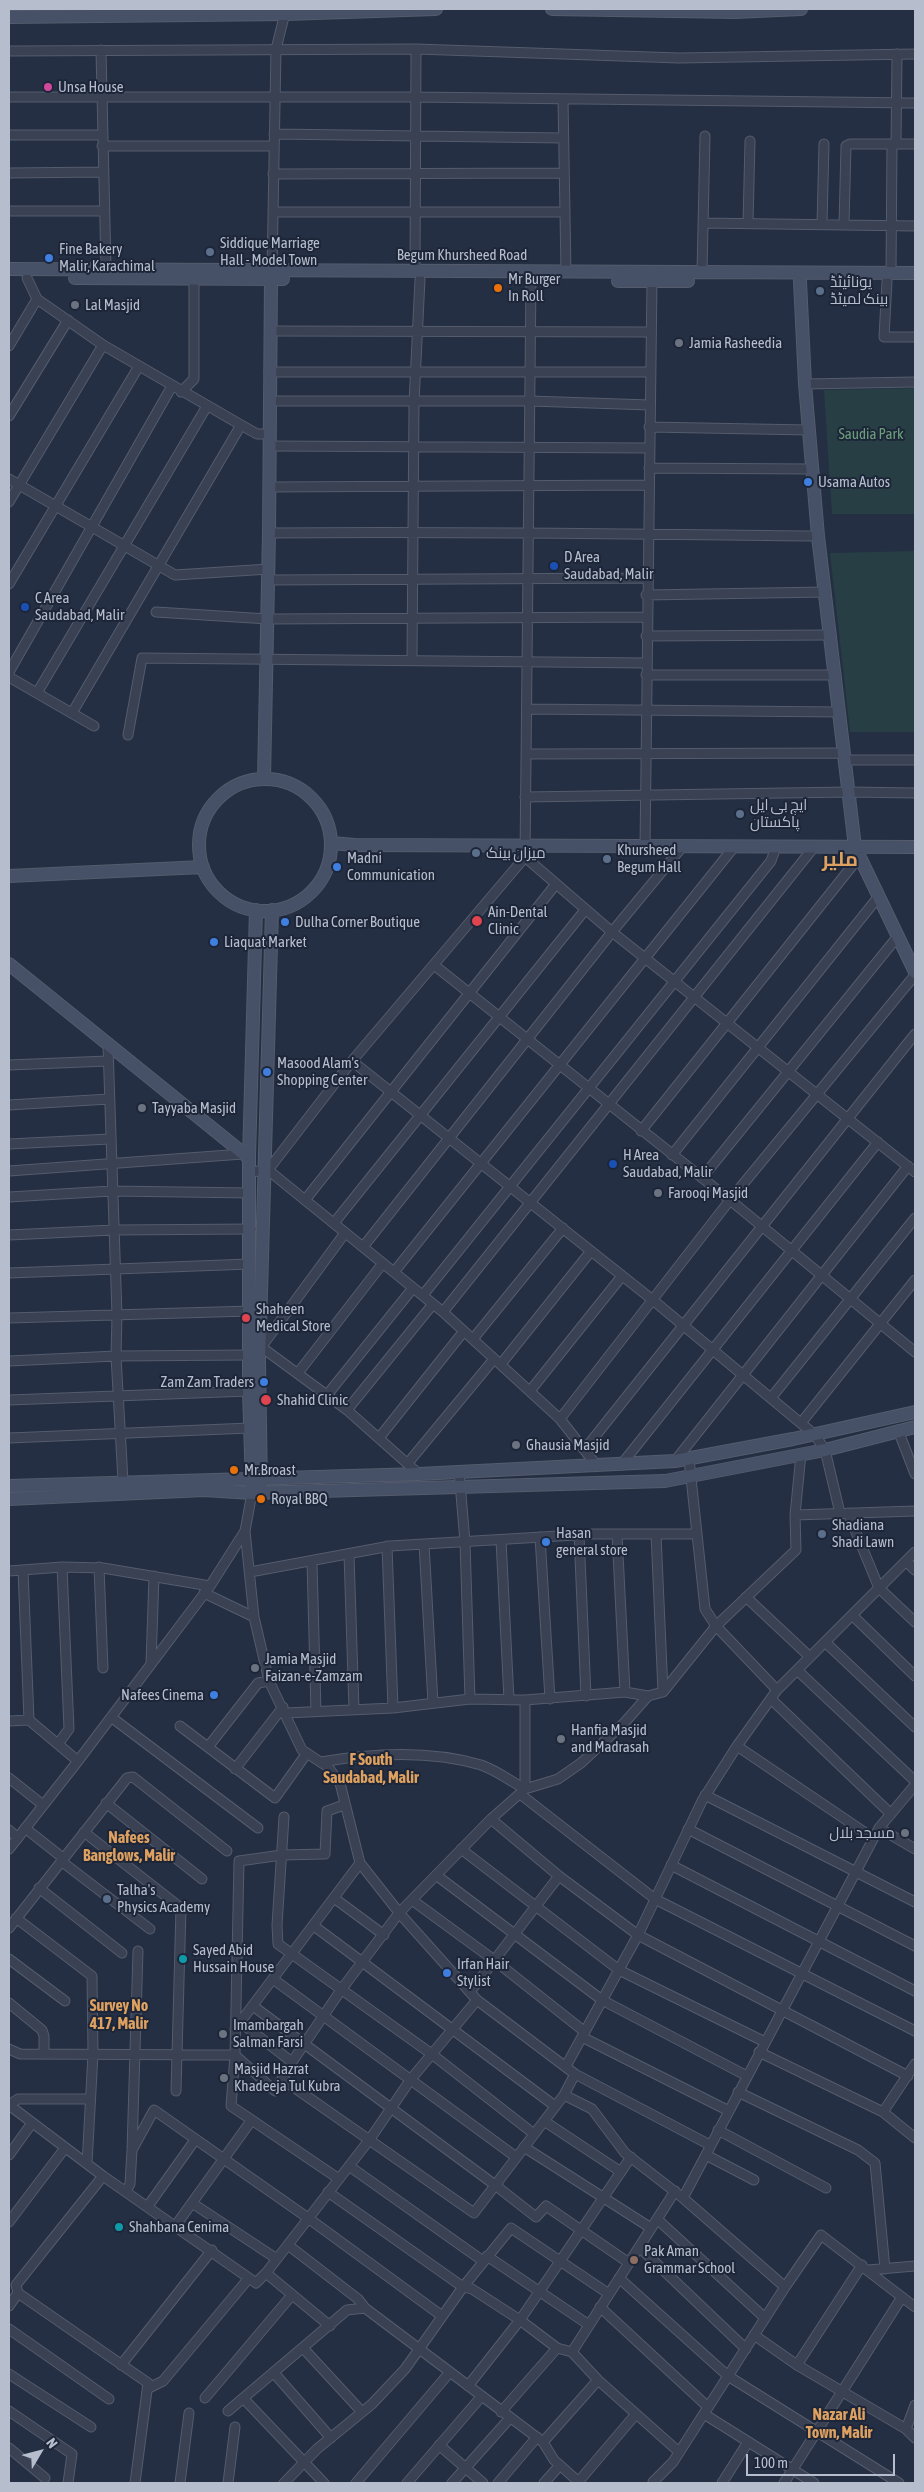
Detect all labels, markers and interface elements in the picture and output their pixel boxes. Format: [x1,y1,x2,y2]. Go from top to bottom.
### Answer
place label: Unsa House [58,78,124,96]
marker: Unsa House [42,81,54,93]
place label: Siddique Marriage Hall - Model Town [220,234,320,269]
place label: Fine Bakery Malir, Karachimal [59,240,155,275]
marker: Siddique Marriage Hall - Model Town [204,246,216,258]
street label: Begum Khursheed Road [397,246,527,264]
marker: Fine Bakery Malir, Karachimal [43,252,55,264]
place label: Mr Burger In Roll [508,270,560,305]
place label: یونائیٹڈ بینک لمیٹڈ [830,273,888,308]
marker: Mr Burger In Roll [492,282,504,294]
marker: یونائیٹڈ بینک لمیٹڈ [814,285,826,297]
place label: Lal Masjid [85,296,140,314]
marker: Lal Masjid [69,299,81,311]
place label: Jamia Rasheedia [689,334,782,352]
marker: Jamia Rasheedia [673,337,685,349]
park label: Saudia Park [838,425,904,443]
place label: Usama Autos [818,473,890,491]
marker: Usama Autos [802,476,814,488]
place label: D Area Saudabad, Malir [564,548,653,583]
marker: D Area Saudabad, Malir [548,560,560,572]
place label: C Area Saudabad, Malir [35,589,124,624]
marker: C Area Saudabad, Malir [19,601,31,613]
place label: ایچ بی ایل پاکستان [750,796,807,831]
marker: ایچ بی ایل پاکستان [734,808,746,820]
place label: Khursheed Begum Hall [617,841,681,876]
place label: میزان بینک [486,844,546,862]
marker: میزان بینک [470,847,482,859]
district label: ملیر [822,848,858,872]
place label: Madni Communication [347,849,435,884]
marker: Khursheed Begum Hall [601,853,613,865]
marker: Madni Communication [331,861,343,873]
place label: Ain-Dental Clinic [488,903,548,938]
place label: Dulha Corner Boutique [295,913,420,931]
marker: Ain-Dental Clinic [470,914,484,928]
marker: Dulha Corner Boutique [279,916,291,928]
place label: Liaquat Market [224,933,307,951]
marker: Liaquat Market [208,936,220,948]
place label: Masood Alam's Shopping Center [277,1054,367,1089]
marker: Masood Alam's Shopping Center [261,1066,273,1078]
place label: Tayyaba Masjid [152,1099,236,1117]
marker: Tayyaba Masjid [136,1102,148,1114]
place label: H Area Saudabad, Malir [623,1146,712,1181]
marker: H Area Saudabad, Malir [607,1158,619,1170]
place label: Farooqi Masjid [668,1184,748,1202]
marker: Farooqi Masjid [652,1187,664,1199]
place label: Shaheen Medical Store [256,1300,331,1335]
marker: Shaheen Medical Store [240,1312,252,1324]
place label: Zam Zam Traders [160,1373,254,1391]
marker: Zam Zam Traders [258,1376,270,1388]
place label: Shahid Clinic [277,1391,348,1409]
marker: Shahid Clinic [259,1393,273,1407]
place label: Ghausia Masjid [526,1436,610,1454]
marker: Ghausia Masjid [510,1439,522,1451]
place label: Mr.Broast [244,1461,296,1479]
marker: Mr.Broast [228,1464,240,1476]
place label: Royal BBQ [271,1490,327,1508]
marker: Royal BBQ [255,1493,267,1505]
place label: Shadiana Shadi Lawn [832,1516,894,1551]
place label: Hasan general store [556,1524,628,1559]
marker: Shadiana Shadi Lawn [816,1528,828,1540]
marker: Hasan general store [540,1536,552,1548]
place label: Jamia Masjid Faizan-e-Zamzam [265,1650,363,1685]
marker: Jamia Masjid Faizan-e-Zamzam [249,1662,261,1674]
place label: Nafees Cinema [121,1686,204,1704]
marker: Nafees Cinema [208,1689,220,1701]
place label: Hanfia Masjid and Madrasah [571,1721,649,1756]
marker: Hanfia Masjid and Madrasah [555,1733,567,1745]
district label: F South Saudabad, Malir [323,1750,419,1788]
place label: مسجد بلال [829,1824,895,1842]
marker: مسجد بلال [899,1827,911,1839]
district label: Nafees Banglows, Malir [83,1828,175,1866]
place label: Talha's Physics Academy [117,1881,210,1916]
marker: Talha's Physics Academy [101,1893,113,1905]
place label: Sayed Abid Hussain House [193,1941,274,1976]
marker: Sayed Abid Hussain House [177,1953,189,1965]
place label: Irfan Hair Stylist [457,1955,509,1990]
marker: Irfan Hair Stylist [441,1967,453,1979]
district label: Survey No 417, Malir [90,1996,148,2034]
place label: Imambargah Salman Farsi [233,2016,304,2051]
marker: Imambargah Salman Farsi [217,2028,229,2040]
place label: Masjid Hazrat Khadeeja Tul Kubra [234,2060,340,2095]
marker: Masjid Hazrat Khadeeja Tul Kubra [218,2072,230,2084]
place label: Shahbana Cenima [129,2218,229,2236]
marker: Shahbana Cenima [113,2221,125,2233]
place label: Pak Aman Grammar School [644,2242,735,2277]
marker: Pak Aman Grammar School [628,2254,640,2266]
district label: Nazar Ali Town, Malir [806,2405,872,2443]
north arrow [15,2427,65,2477]
text: N [43,2435,61,2451]
scale bar [749,2444,898,2476]
text: 100 m [754,2454,788,2471]

